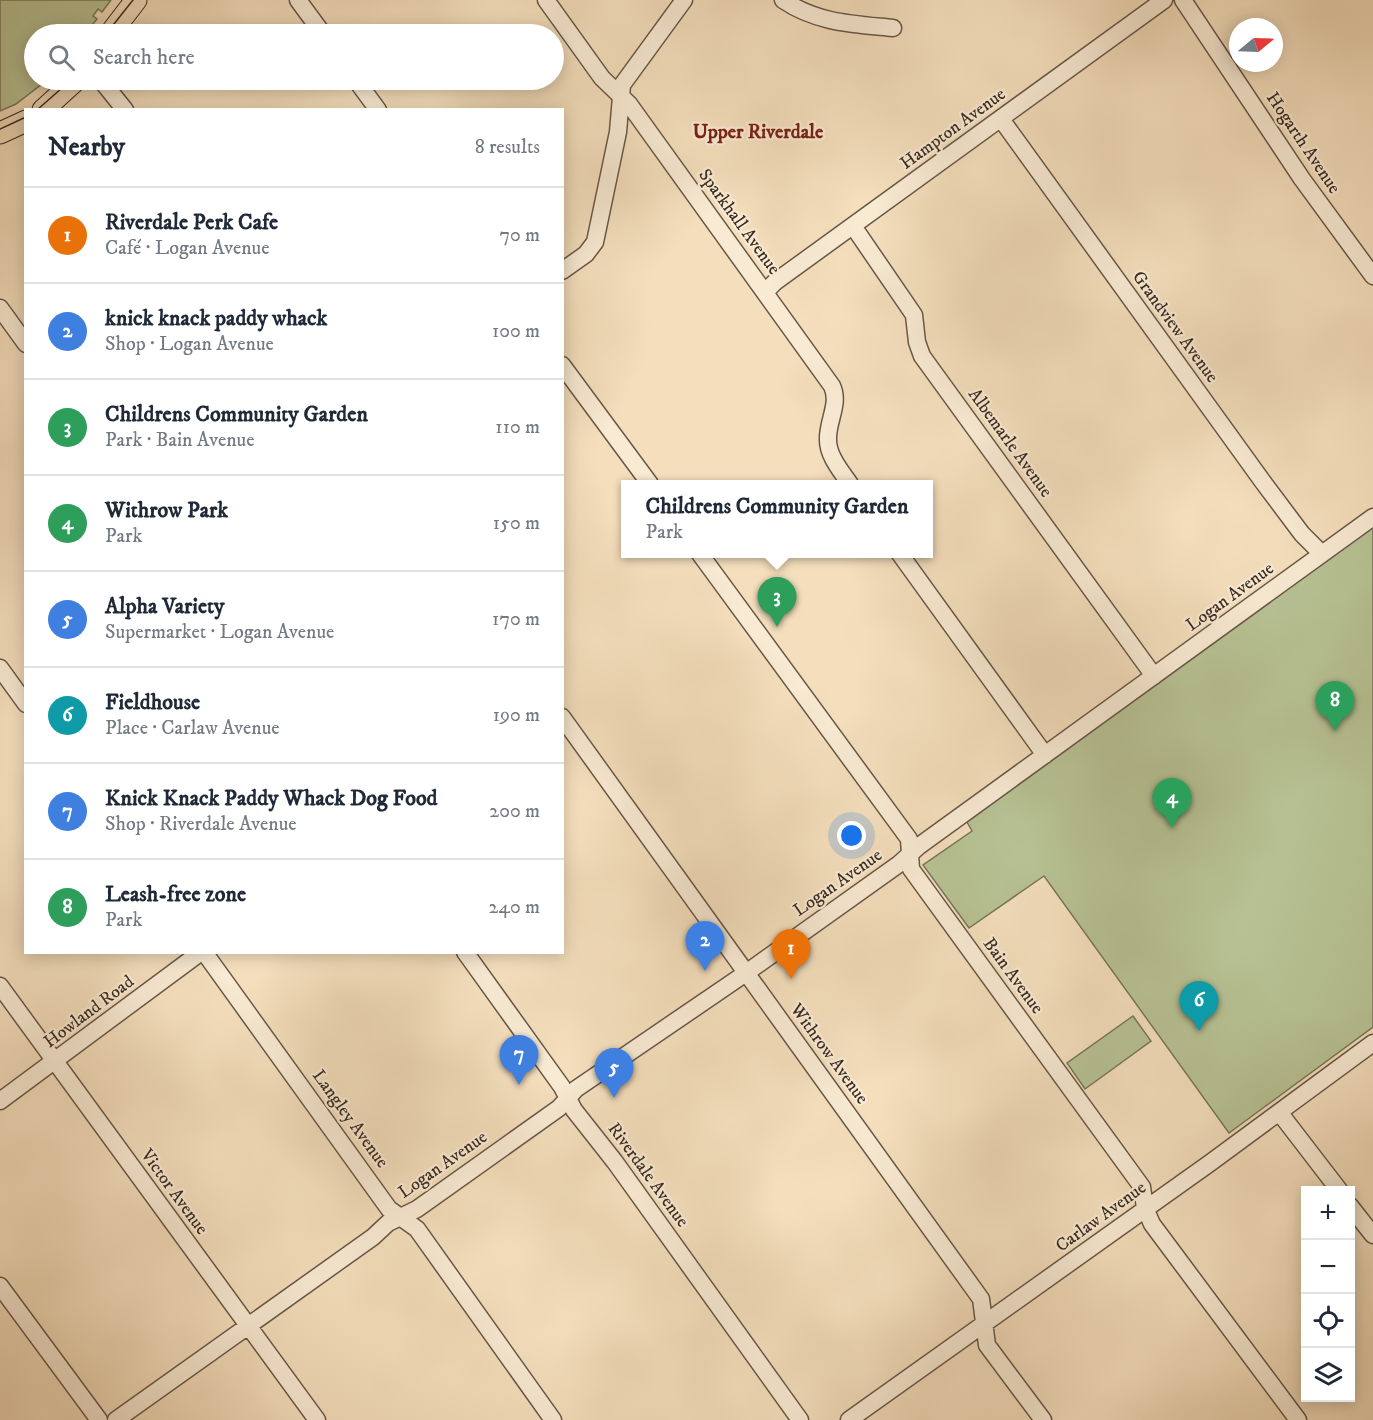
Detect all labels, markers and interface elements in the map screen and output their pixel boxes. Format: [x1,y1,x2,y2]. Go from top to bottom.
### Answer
north arrow [1229,18,1283,72]
search box [24,24,564,90]
icon: search [45,41,78,74]
text: Search here [93,44,195,71]
street label: Hampton Avenue [896,83,1010,175]
street label: Hogarth Avenue [1261,88,1345,198]
district label: Upper Riverdale [693,120,824,145]
text: Nearby [48,131,125,164]
text: 8 results [475,135,540,160]
street label: Sparkhall Avenue [693,165,785,279]
text: Riverdale Perk Cafe [105,209,278,236]
text: 1 [64,223,71,248]
text: 70 m [499,223,540,248]
text: Café · Logan Avenue [105,236,270,261]
street label: Grandview Avenue [1127,267,1223,387]
text: knick knack paddy whack [105,305,327,332]
text: 2 [63,319,72,344]
text: 100 m [492,319,540,344]
text: Shop · Logan Avenue [105,332,274,357]
street label: Albemarle Avenue [963,384,1057,502]
text: Childrens Community Garden [105,401,368,428]
text: 3 [64,415,71,440]
text: 110 m [495,415,540,440]
text: Park · Bain Avenue [105,428,254,453]
popup [621,480,933,558]
text: Childrens Community Garden [646,493,908,520]
text: Withrow Park [105,497,228,524]
text: 4 [62,511,73,536]
text: 150 m [493,511,540,536]
text: Park [646,520,683,545]
text: Park [105,524,142,549]
street label: Logan Avenue [1182,558,1278,636]
pin: 3 [758,578,796,627]
text: Alpha Variety [105,593,225,620]
text: 5 [63,607,72,632]
text: 170 m [492,607,540,632]
text: Supermarket · Logan Avenue [105,620,334,645]
pin: 8 [1316,682,1354,731]
text: Fieldhouse [105,689,200,716]
text: 6 [62,703,73,728]
text: 190 m [493,703,540,728]
text: Place · Carlaw Avenue [105,716,280,741]
pin: 4 [1152,778,1192,828]
text: Knick Knack Paddy Whack Dog Food [105,785,438,812]
text: 7 [62,799,73,824]
text: 200 m [489,799,540,824]
text: Shop · Riverdale Avenue [105,812,297,837]
your location [837,821,866,850]
street label: Logan Avenue [789,844,887,922]
text: Leash-free zone [105,881,246,908]
text: 8 [62,895,73,920]
text: 240 m [489,895,540,920]
text: Park [105,908,142,933]
pin: 2 [686,922,724,971]
pin: 1 [772,930,810,979]
street label: Bain Avenue [978,934,1048,1018]
street label: Howland Road [40,971,138,1053]
pin: 6 [1180,982,1218,1031]
street label: Withrow Avenue [785,999,873,1109]
pin: 7 [500,1036,538,1085]
pin: 5 [594,1048,634,1098]
street label: Langley Avenue [307,1066,393,1172]
street label: Riverdale Avenue [603,1118,693,1232]
street label: Logan Avenue [394,1126,492,1204]
street label: Victor Avenue [135,1144,212,1239]
street label: Carlaw Avenue [1051,1177,1151,1257]
map controls [1301,1186,1355,1402]
button: + [1301,1186,1355,1240]
button: − [1301,1240,1355,1294]
button: locate [1301,1294,1355,1348]
button: layers [1301,1348,1355,1402]

